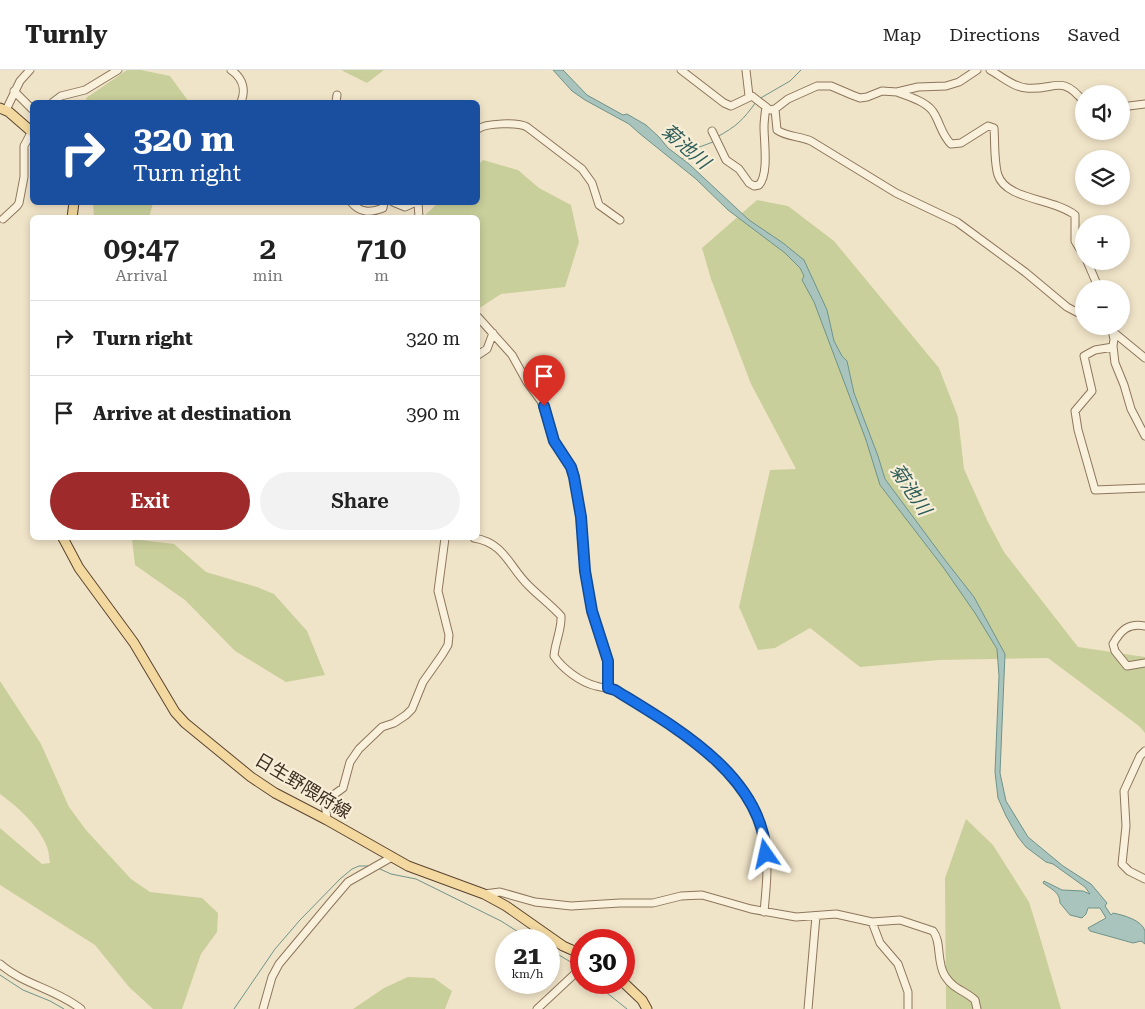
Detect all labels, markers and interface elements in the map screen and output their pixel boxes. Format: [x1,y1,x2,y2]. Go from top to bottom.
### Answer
text: Turnly [25,21,108,49]
text: Map [883,24,921,45]
text: Directions [949,24,1040,45]
text: Saved [1068,24,1120,45]
map controls [1075,85,1130,335]
button: sound [1075,85,1130,140]
text: 320 m [133,119,234,160]
water label: 菊池川 [657,119,716,175]
icon: right [50,120,115,185]
button: layers [1075,150,1130,205]
text: Turn right [133,161,241,186]
button: + [1075,215,1130,270]
text: 09:47 [103,231,179,266]
text: 2 [259,231,276,266]
text: 710 [356,231,407,266]
text: Arrival [115,266,167,285]
text: min [253,266,283,285]
text: m [374,266,389,285]
button: − [1075,280,1130,335]
icon: right [50,324,78,352]
text: Turn right [93,327,193,350]
text: 320 m [406,327,460,350]
pin [523,355,565,406]
icon: arrive [530,362,558,390]
icon: arrive [50,399,78,427]
text: Arrive at destination [93,402,291,425]
text: 390 m [406,402,460,425]
water label: 菊池川 [885,459,937,521]
button: Exit [50,472,250,530]
button: Share [260,472,460,530]
street label: 日生野隈府線 [252,749,355,822]
position arrow [739,827,791,879]
speed limit sign: 30 [570,929,635,994]
text: 21 [513,941,542,970]
text: km/h [511,967,544,981]

